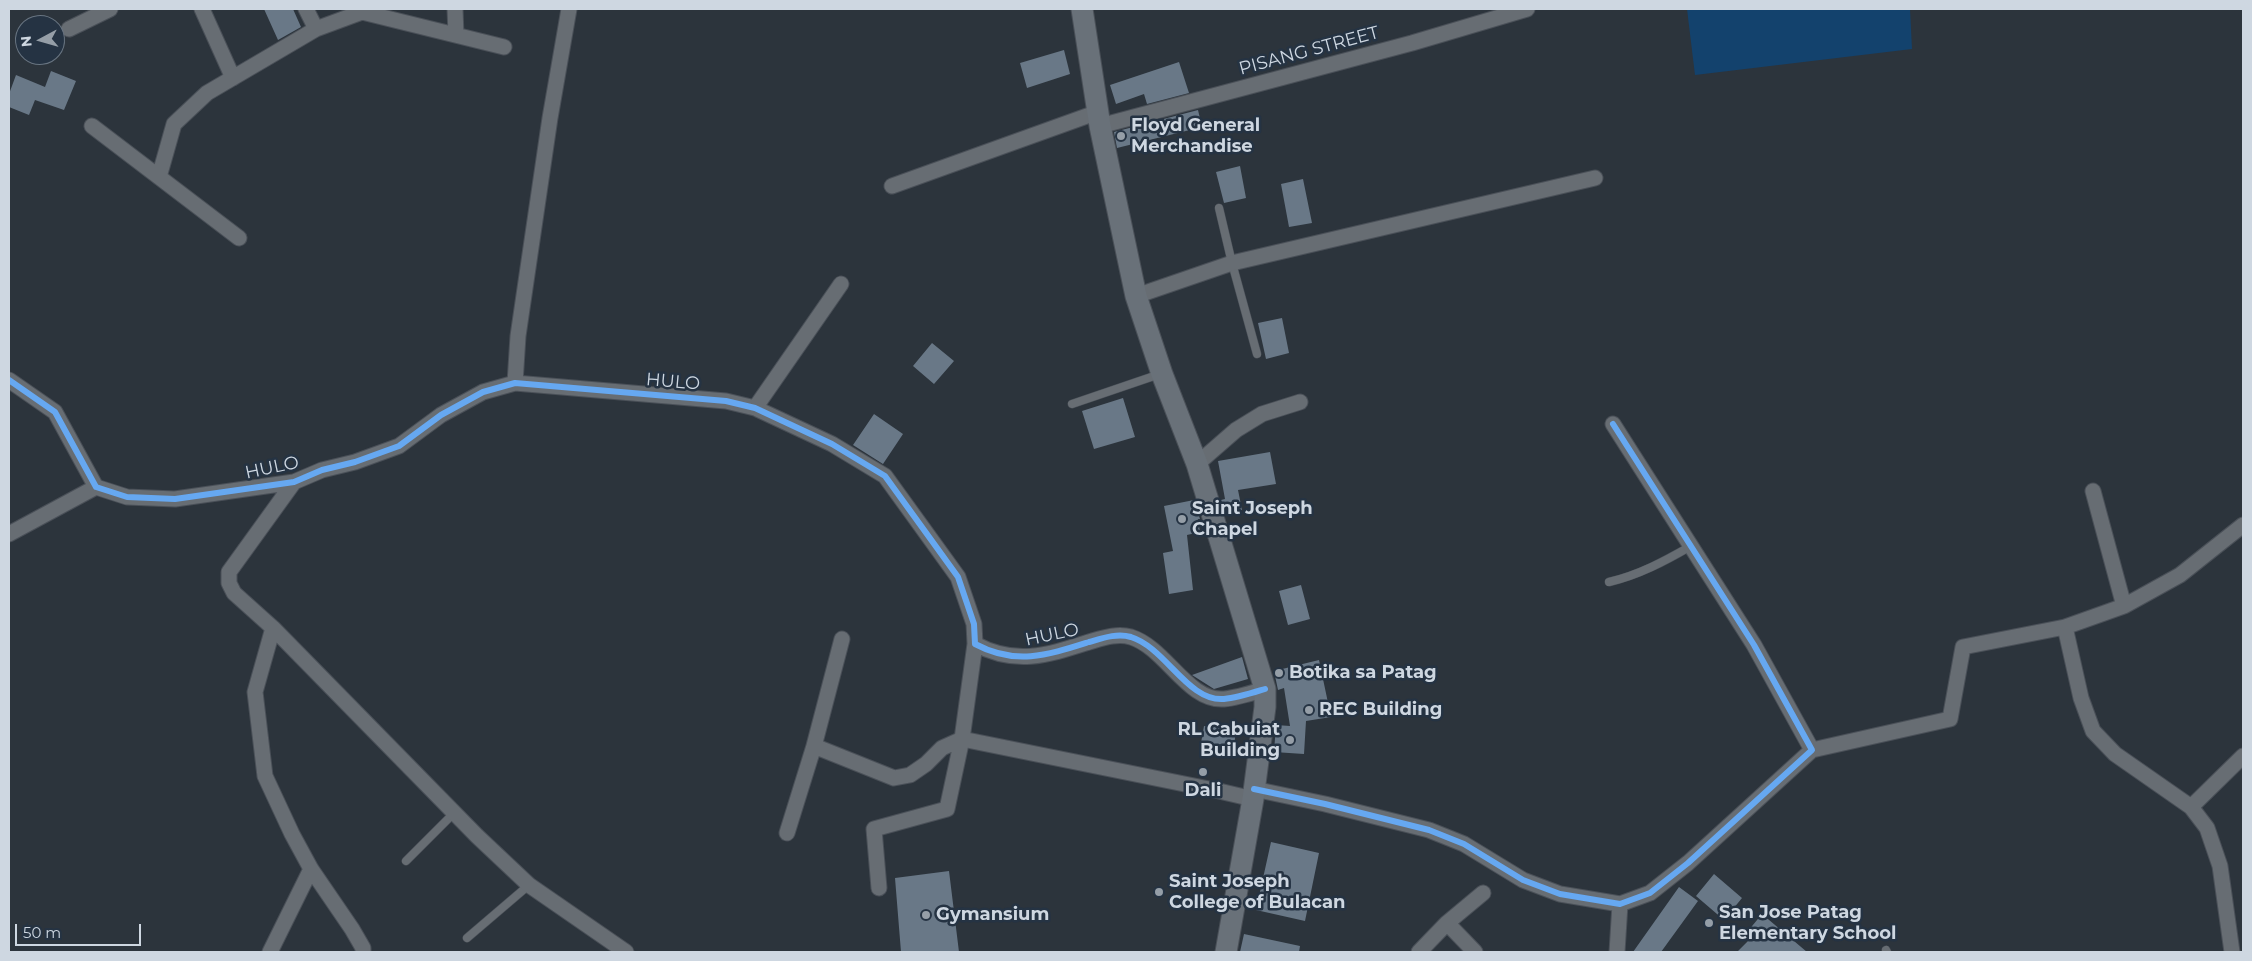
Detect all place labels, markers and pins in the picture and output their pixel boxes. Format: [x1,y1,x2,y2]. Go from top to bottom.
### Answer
place label: Floyd General Merchandise [1131,115,1260,158]
marker: Floyd General Merchandise [1115,130,1127,142]
place label: Saint Joseph Chapel [1192,498,1313,540]
marker: Saint Joseph Chapel [1176,513,1188,525]
place label: Botika sa Patag [1289,662,1437,684]
marker: Botika sa Patag [1273,667,1285,679]
place label: REC Building [1319,699,1442,721]
marker: REC Building [1303,704,1315,716]
place label: RL Cabuiat Building [1178,719,1280,762]
marker: RL Cabuiat Building [1284,734,1296,746]
marker: Dali [1197,766,1209,778]
place label: Dali [1185,780,1221,802]
place label: Saint Joseph College of Bulacan [1169,871,1345,914]
marker: Saint Joseph College of Bulacan [1153,886,1165,898]
place label: San Jose Patag Elementary School [1719,902,1896,944]
place label: Gymansium [936,904,1049,926]
marker: Gymansium [920,909,932,921]
marker: San Jose Patag Elementary School [1703,917,1715,929]

